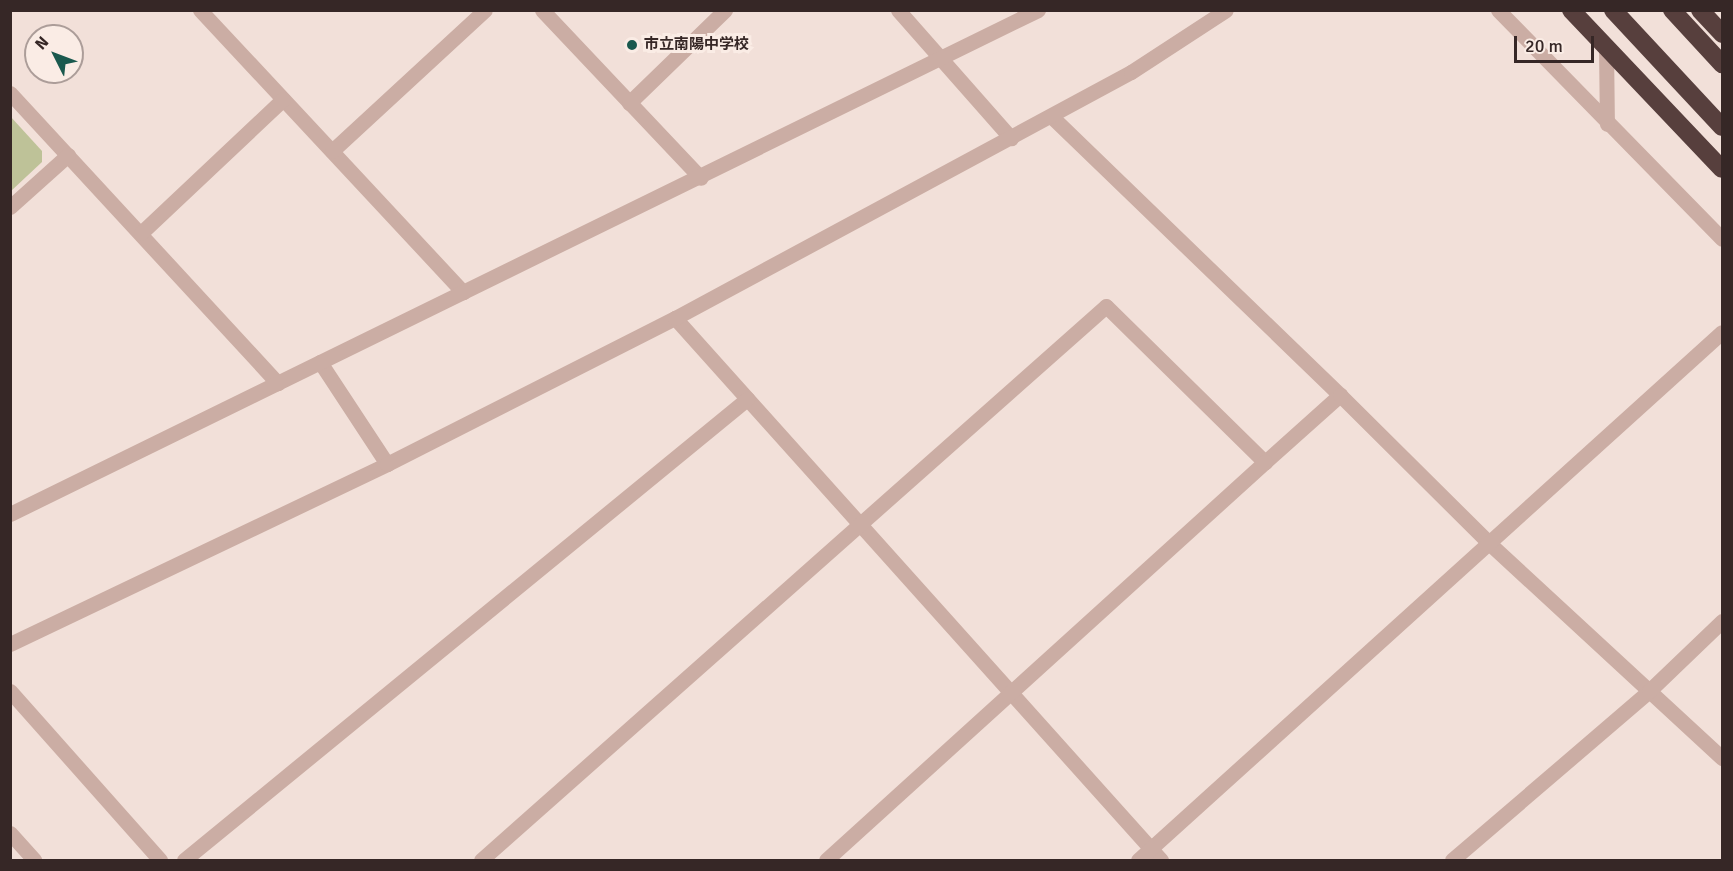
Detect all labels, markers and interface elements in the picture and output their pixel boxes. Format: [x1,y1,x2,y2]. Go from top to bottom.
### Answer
north arrow [24,24,84,84]
scale bar [1517,24,1596,62]
text: N [31,32,53,54]
text: 20 m [1525,35,1563,57]
place label: 市立南陽中学校 [644,36,749,54]
marker: 市立南陽中学校 [625,38,639,52]

